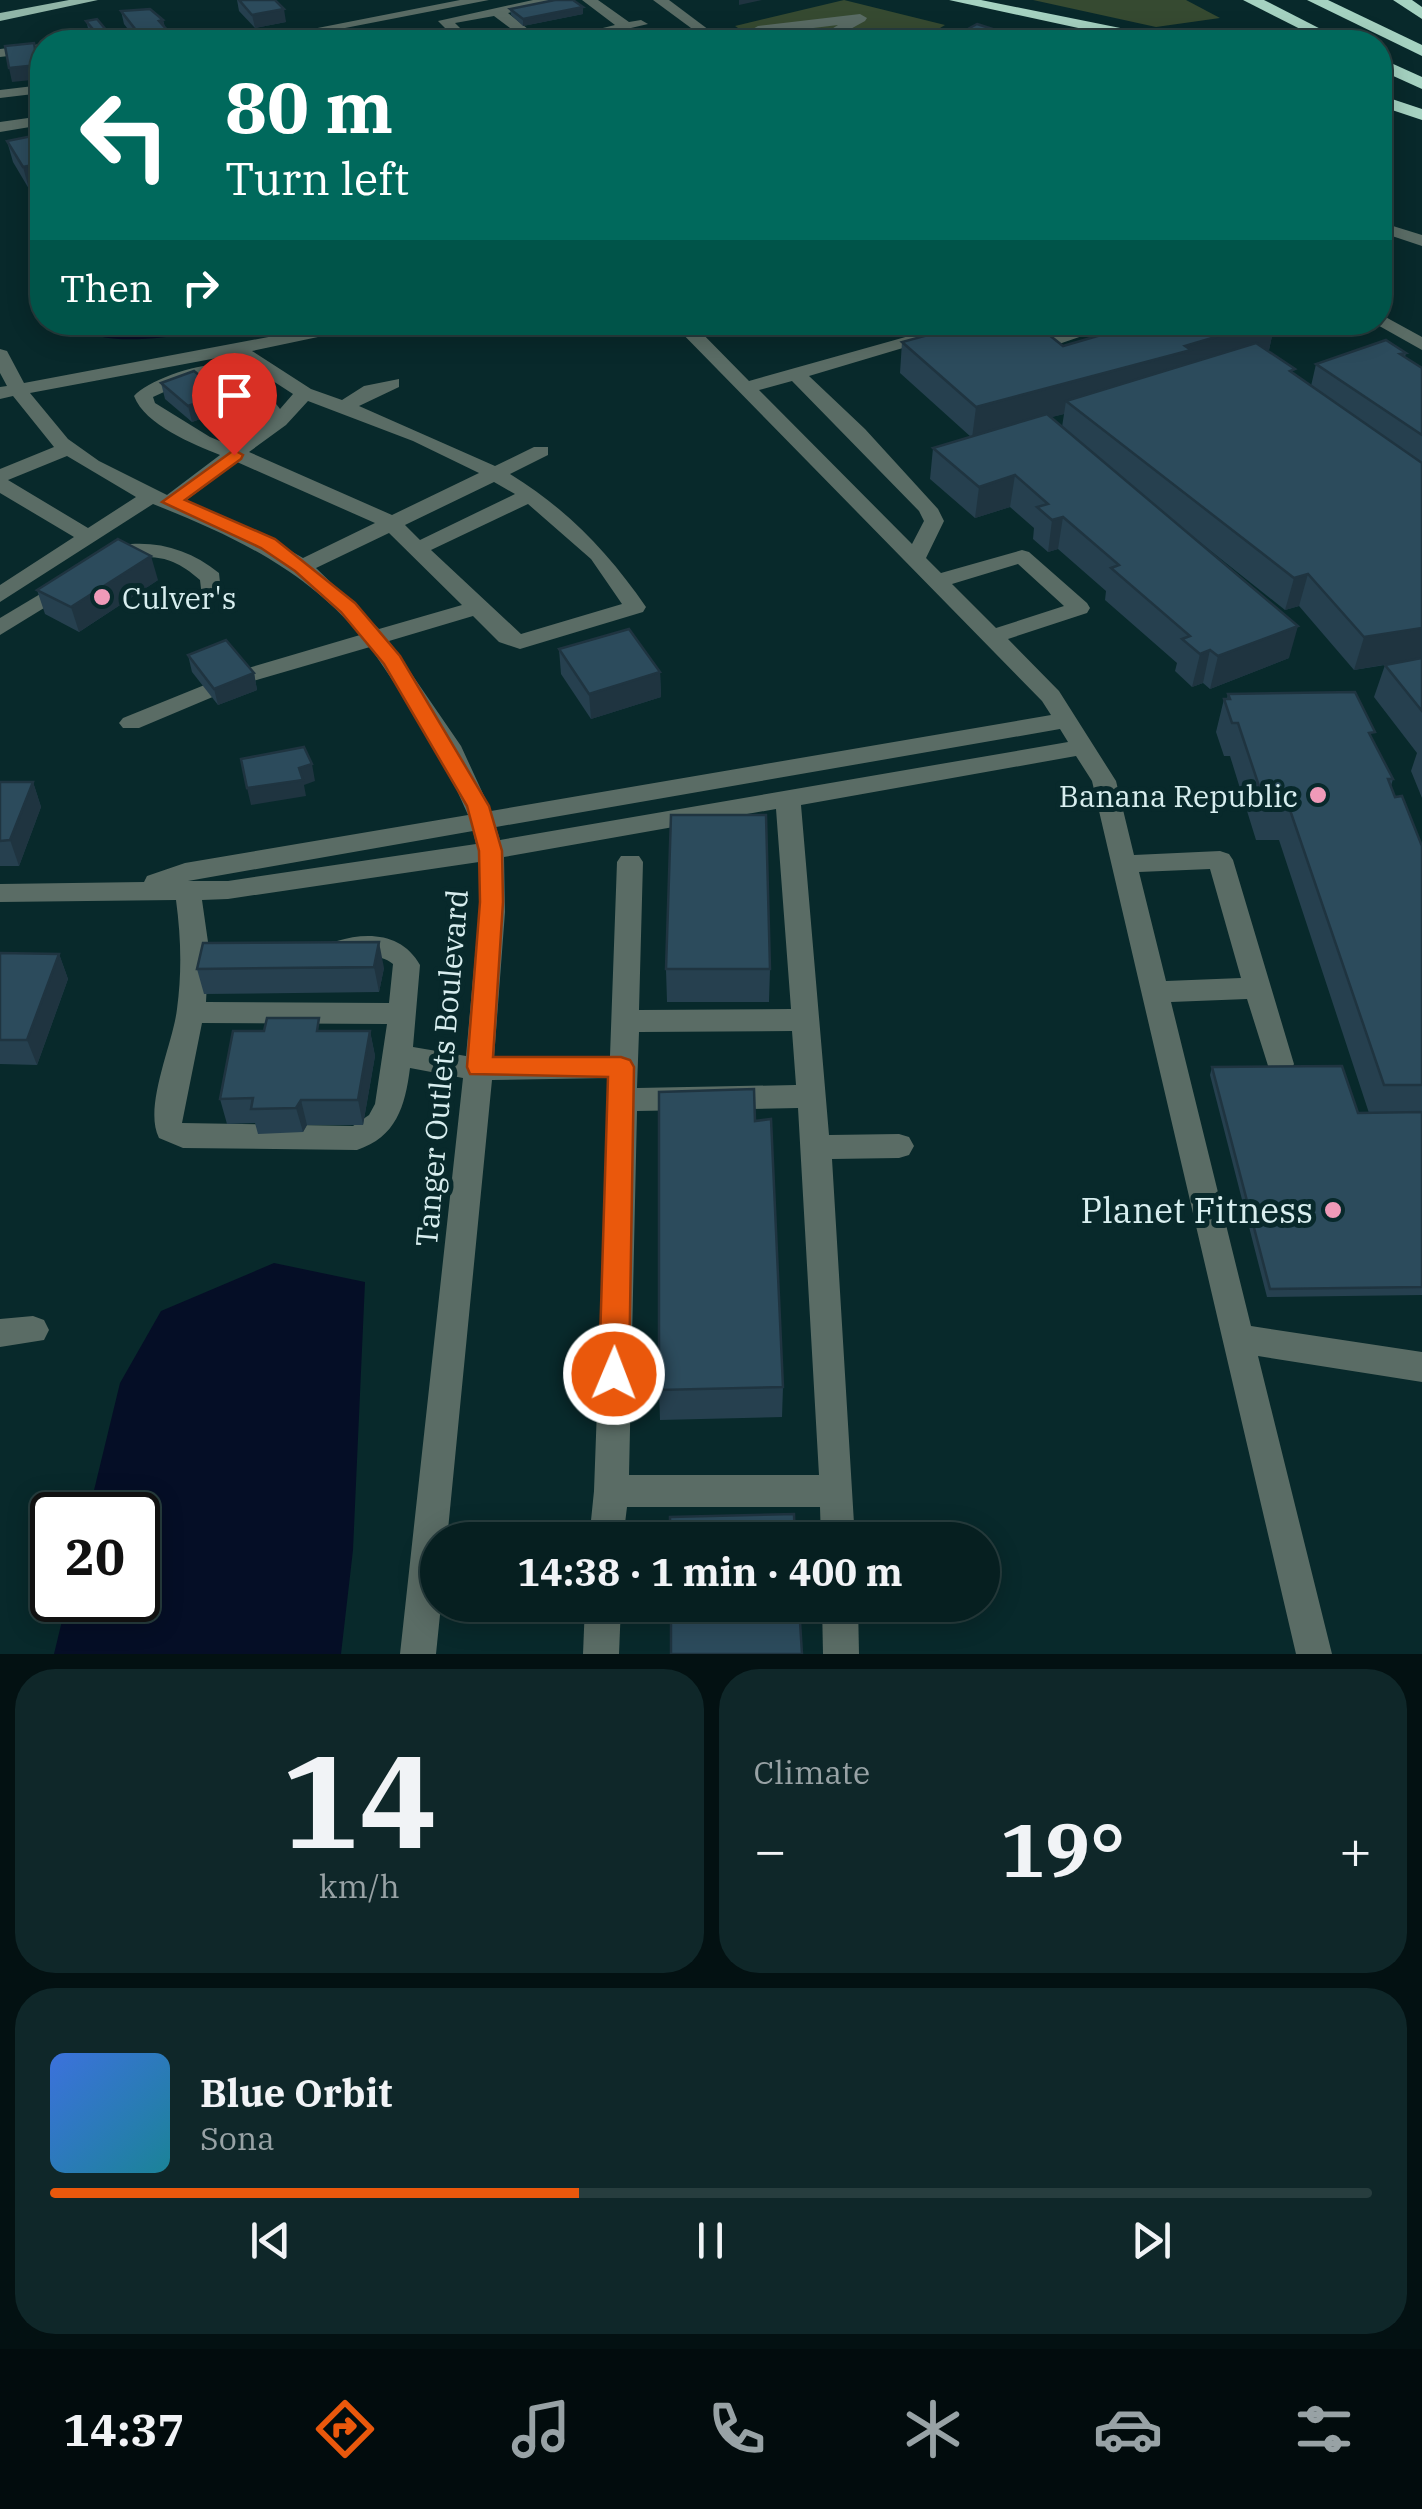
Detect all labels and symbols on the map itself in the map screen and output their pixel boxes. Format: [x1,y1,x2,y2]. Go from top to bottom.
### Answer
pin [192,353,277,456]
place label: Culver's [122,578,236,617]
marker: Culver's [91,586,113,608]
place label: Banana Republic [1059,776,1298,815]
marker: Banana Republic [1307,784,1329,806]
street label: Tanger Outlets Boulevard [406,888,476,1248]
place label: Planet Fitness [1080,1187,1313,1233]
marker: Planet Fitness [1322,1199,1344,1221]
position arrow [562,1322,666,1426]
speed limit sign: 20 [30,1492,160,1622]

